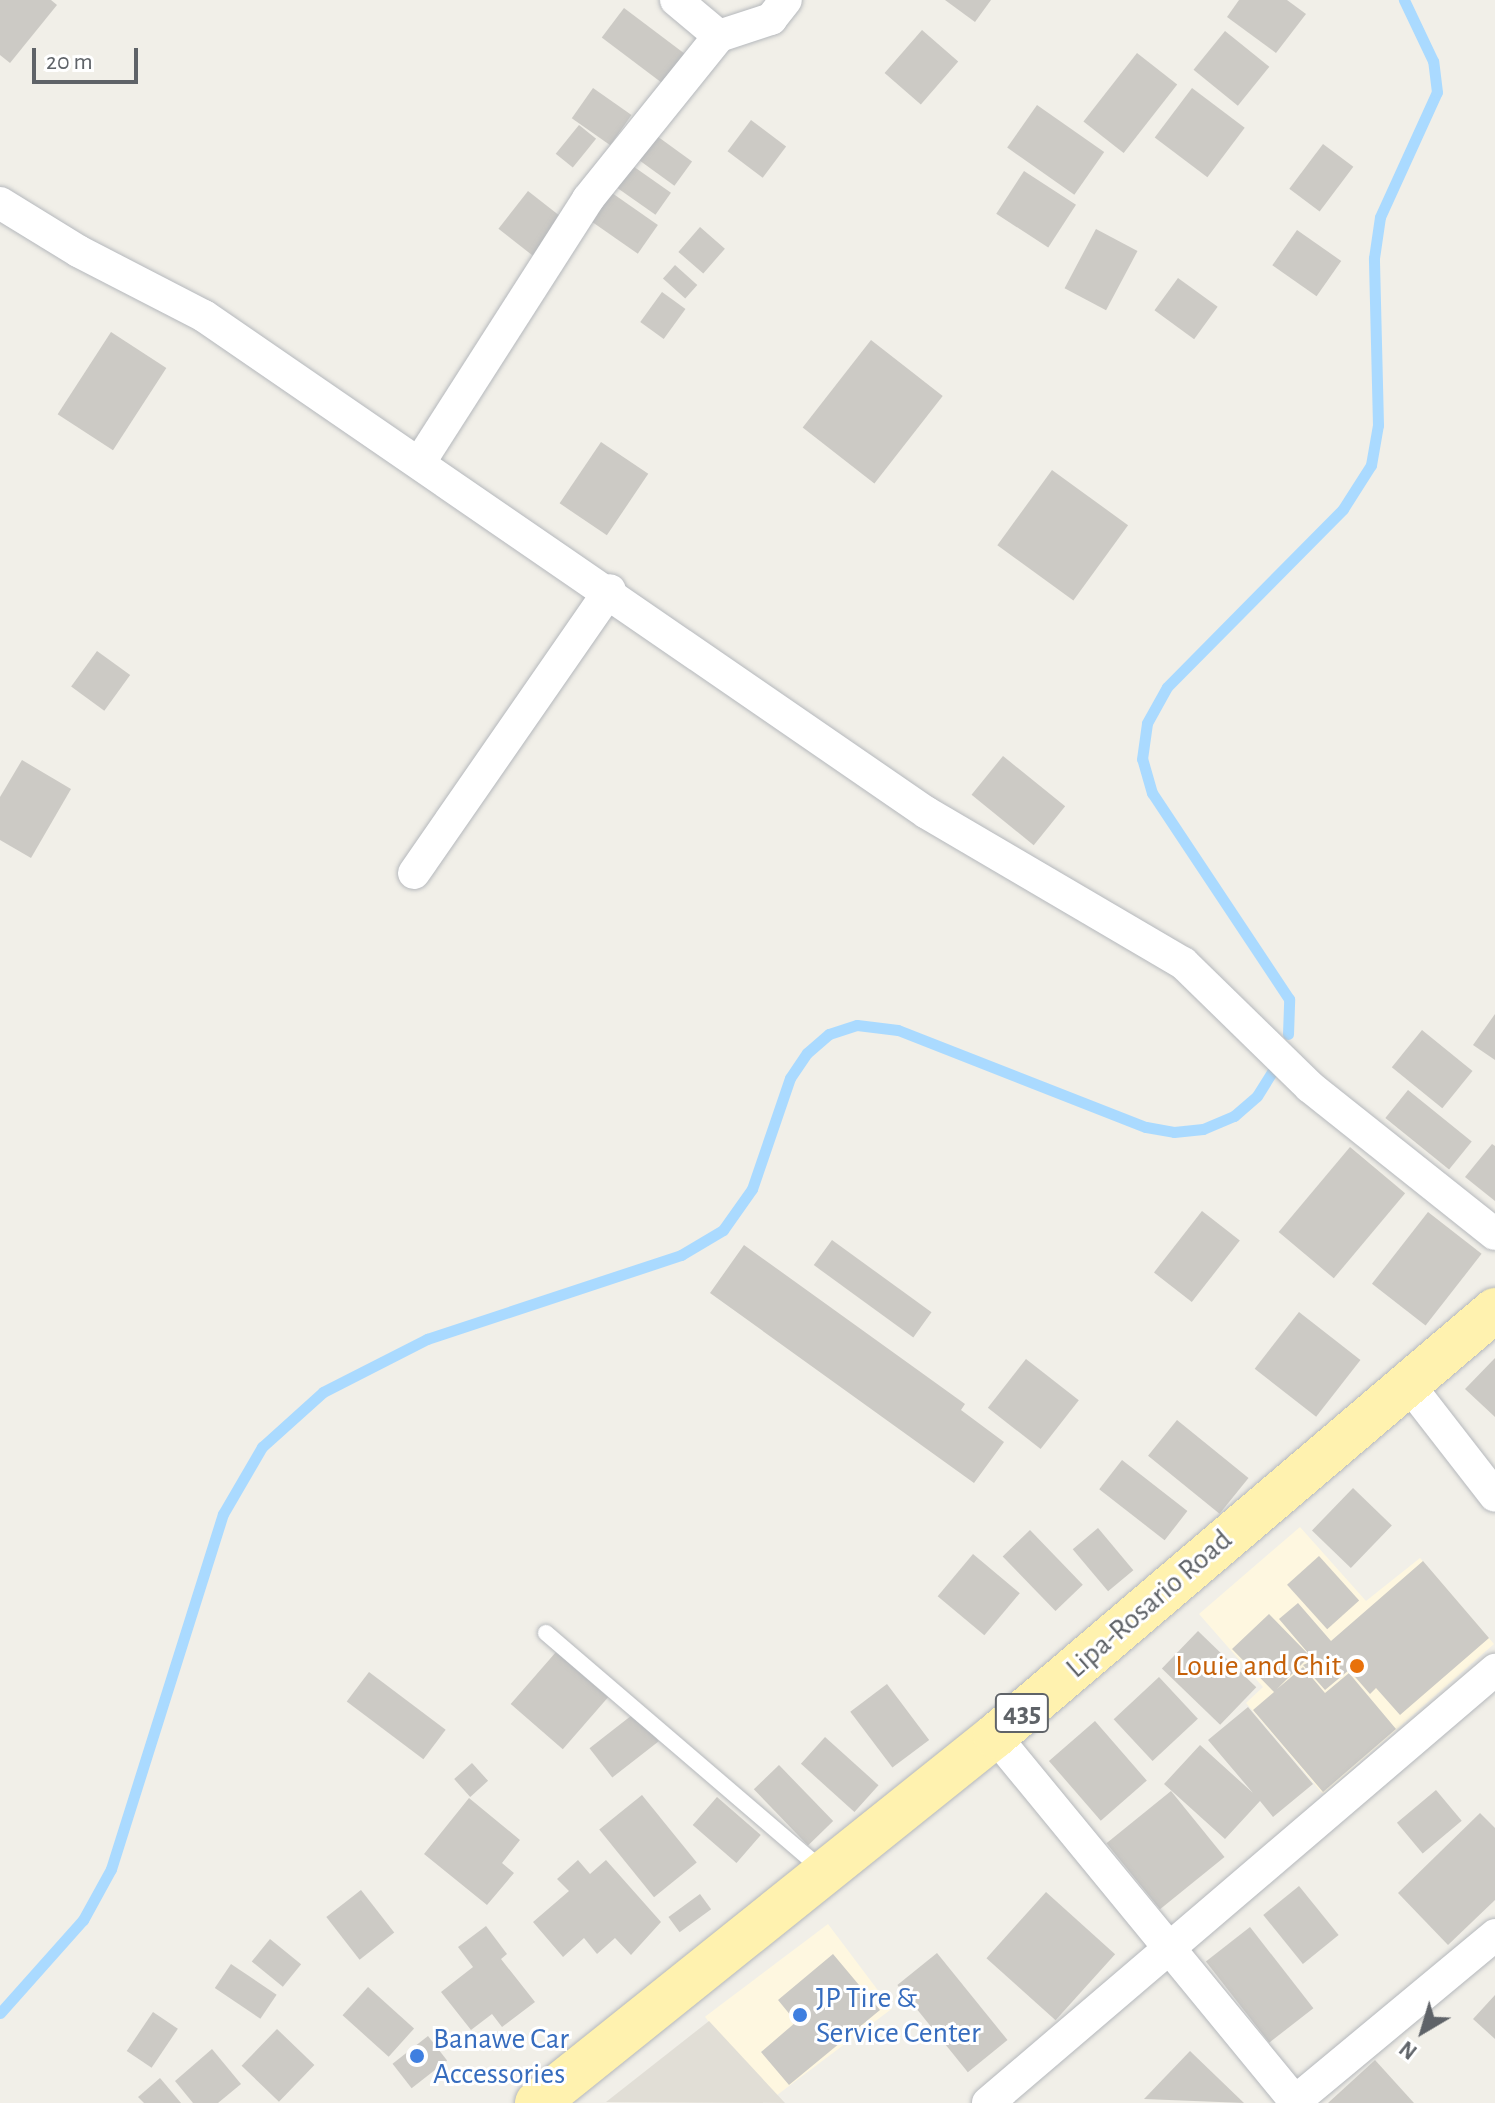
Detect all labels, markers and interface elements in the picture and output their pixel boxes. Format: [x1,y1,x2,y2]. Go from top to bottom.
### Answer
scale bar [36,32,142,82]
text: 20 m [46,50,93,74]
street label: Lipa-Rosario Road [1059,1522,1239,1686]
place label: Louie and Chit [1175,1648,1341,1684]
marker: Louie and Chit [1348,1657,1366,1675]
road number: 435 [994,1689,1050,1737]
place label: JP Tire & Service Center [816,1980,981,2050]
north arrow [1383,1991,1463,2071]
marker: JP Tire & Service Center [791,2006,809,2024]
place label: Banawe Car Accessories [433,2021,569,2092]
text: N [1395,2037,1421,2063]
marker: Banawe Car Accessories [408,2047,426,2065]

